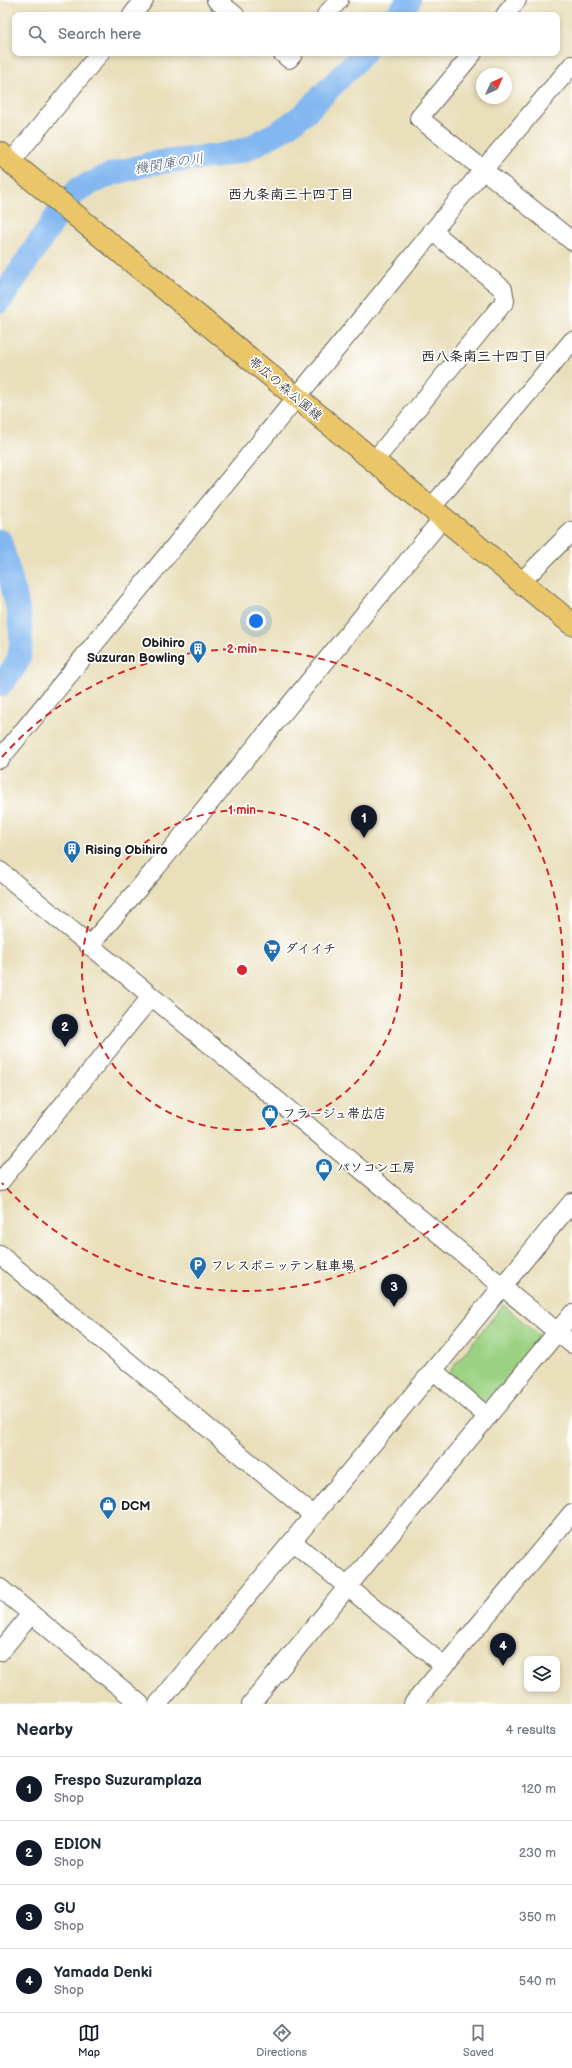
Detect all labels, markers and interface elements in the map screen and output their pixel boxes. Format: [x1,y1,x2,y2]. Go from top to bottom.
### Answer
search box [12,12,560,56]
icon: search [26,23,48,45]
text: Search here [58,25,141,44]
north arrow [476,68,512,104]
water label: 機関庫の川 [133,150,205,177]
district label: 西九条南三十四丁目 [228,186,354,203]
district label: 西八条南三十四丁目 [421,348,547,365]
street label: 帯広の森公園線 [245,353,326,425]
your location [246,611,266,631]
place label: Obihiro Suzuran Bowling [87,635,185,666]
building icon: Obihiro Suzuran Bowling [188,639,208,664]
text: 2 min [227,642,257,657]
text: 1 min [228,803,256,818]
pin: 1 [351,805,377,838]
building icon: Rising Obihiro [62,839,82,864]
place label: Rising Obihiro [85,842,168,858]
supermarket icon: ダイイチ [262,938,282,963]
place label: ダイイチ [285,941,336,957]
centre of rings [235,963,249,977]
pin: 2 [52,1014,78,1047]
shop icon: フラージュ帯広店 [260,1103,280,1128]
place label: フラージュ帯広店 [283,1106,386,1122]
shop icon: パソコン工房 [314,1157,334,1182]
place label: パソコン工房 [337,1160,415,1176]
parking icon: フレスポニッテン駐車場 [188,1255,208,1280]
place label: フレスポニッテン駐車場 [211,1258,354,1274]
pin: 3 [381,1274,407,1307]
shop icon: DCM [98,1495,118,1520]
place label: DCM [121,1498,150,1514]
pin: 4 [490,1633,516,1666]
map controls [524,1656,560,1692]
button: layers [524,1656,560,1692]
text: Nearby [16,1720,73,1740]
text: 4 results [506,1722,556,1738]
text: Frespo Suzuramplaza [54,1771,202,1790]
text: 1 [26,1781,32,1797]
text: 120 m [521,1781,556,1797]
text: Shop [54,1790,84,1806]
text: EDION [54,1835,102,1854]
text: 2 [25,1845,33,1861]
text: 230 m [519,1845,556,1861]
text: Shop [54,1854,84,1870]
text: GU [54,1899,76,1918]
text: 3 [25,1909,33,1925]
text: 350 m [519,1909,556,1925]
text: Shop [54,1918,84,1934]
text: Yamada Denki [54,1963,152,1982]
text: 4 [25,1973,33,1989]
text: 540 m [519,1973,556,1989]
text: Shop [54,1982,84,1998]
tab: Map [78,2022,100,2059]
tab: Directions [256,2022,307,2059]
tab: Saved [463,2022,494,2059]

